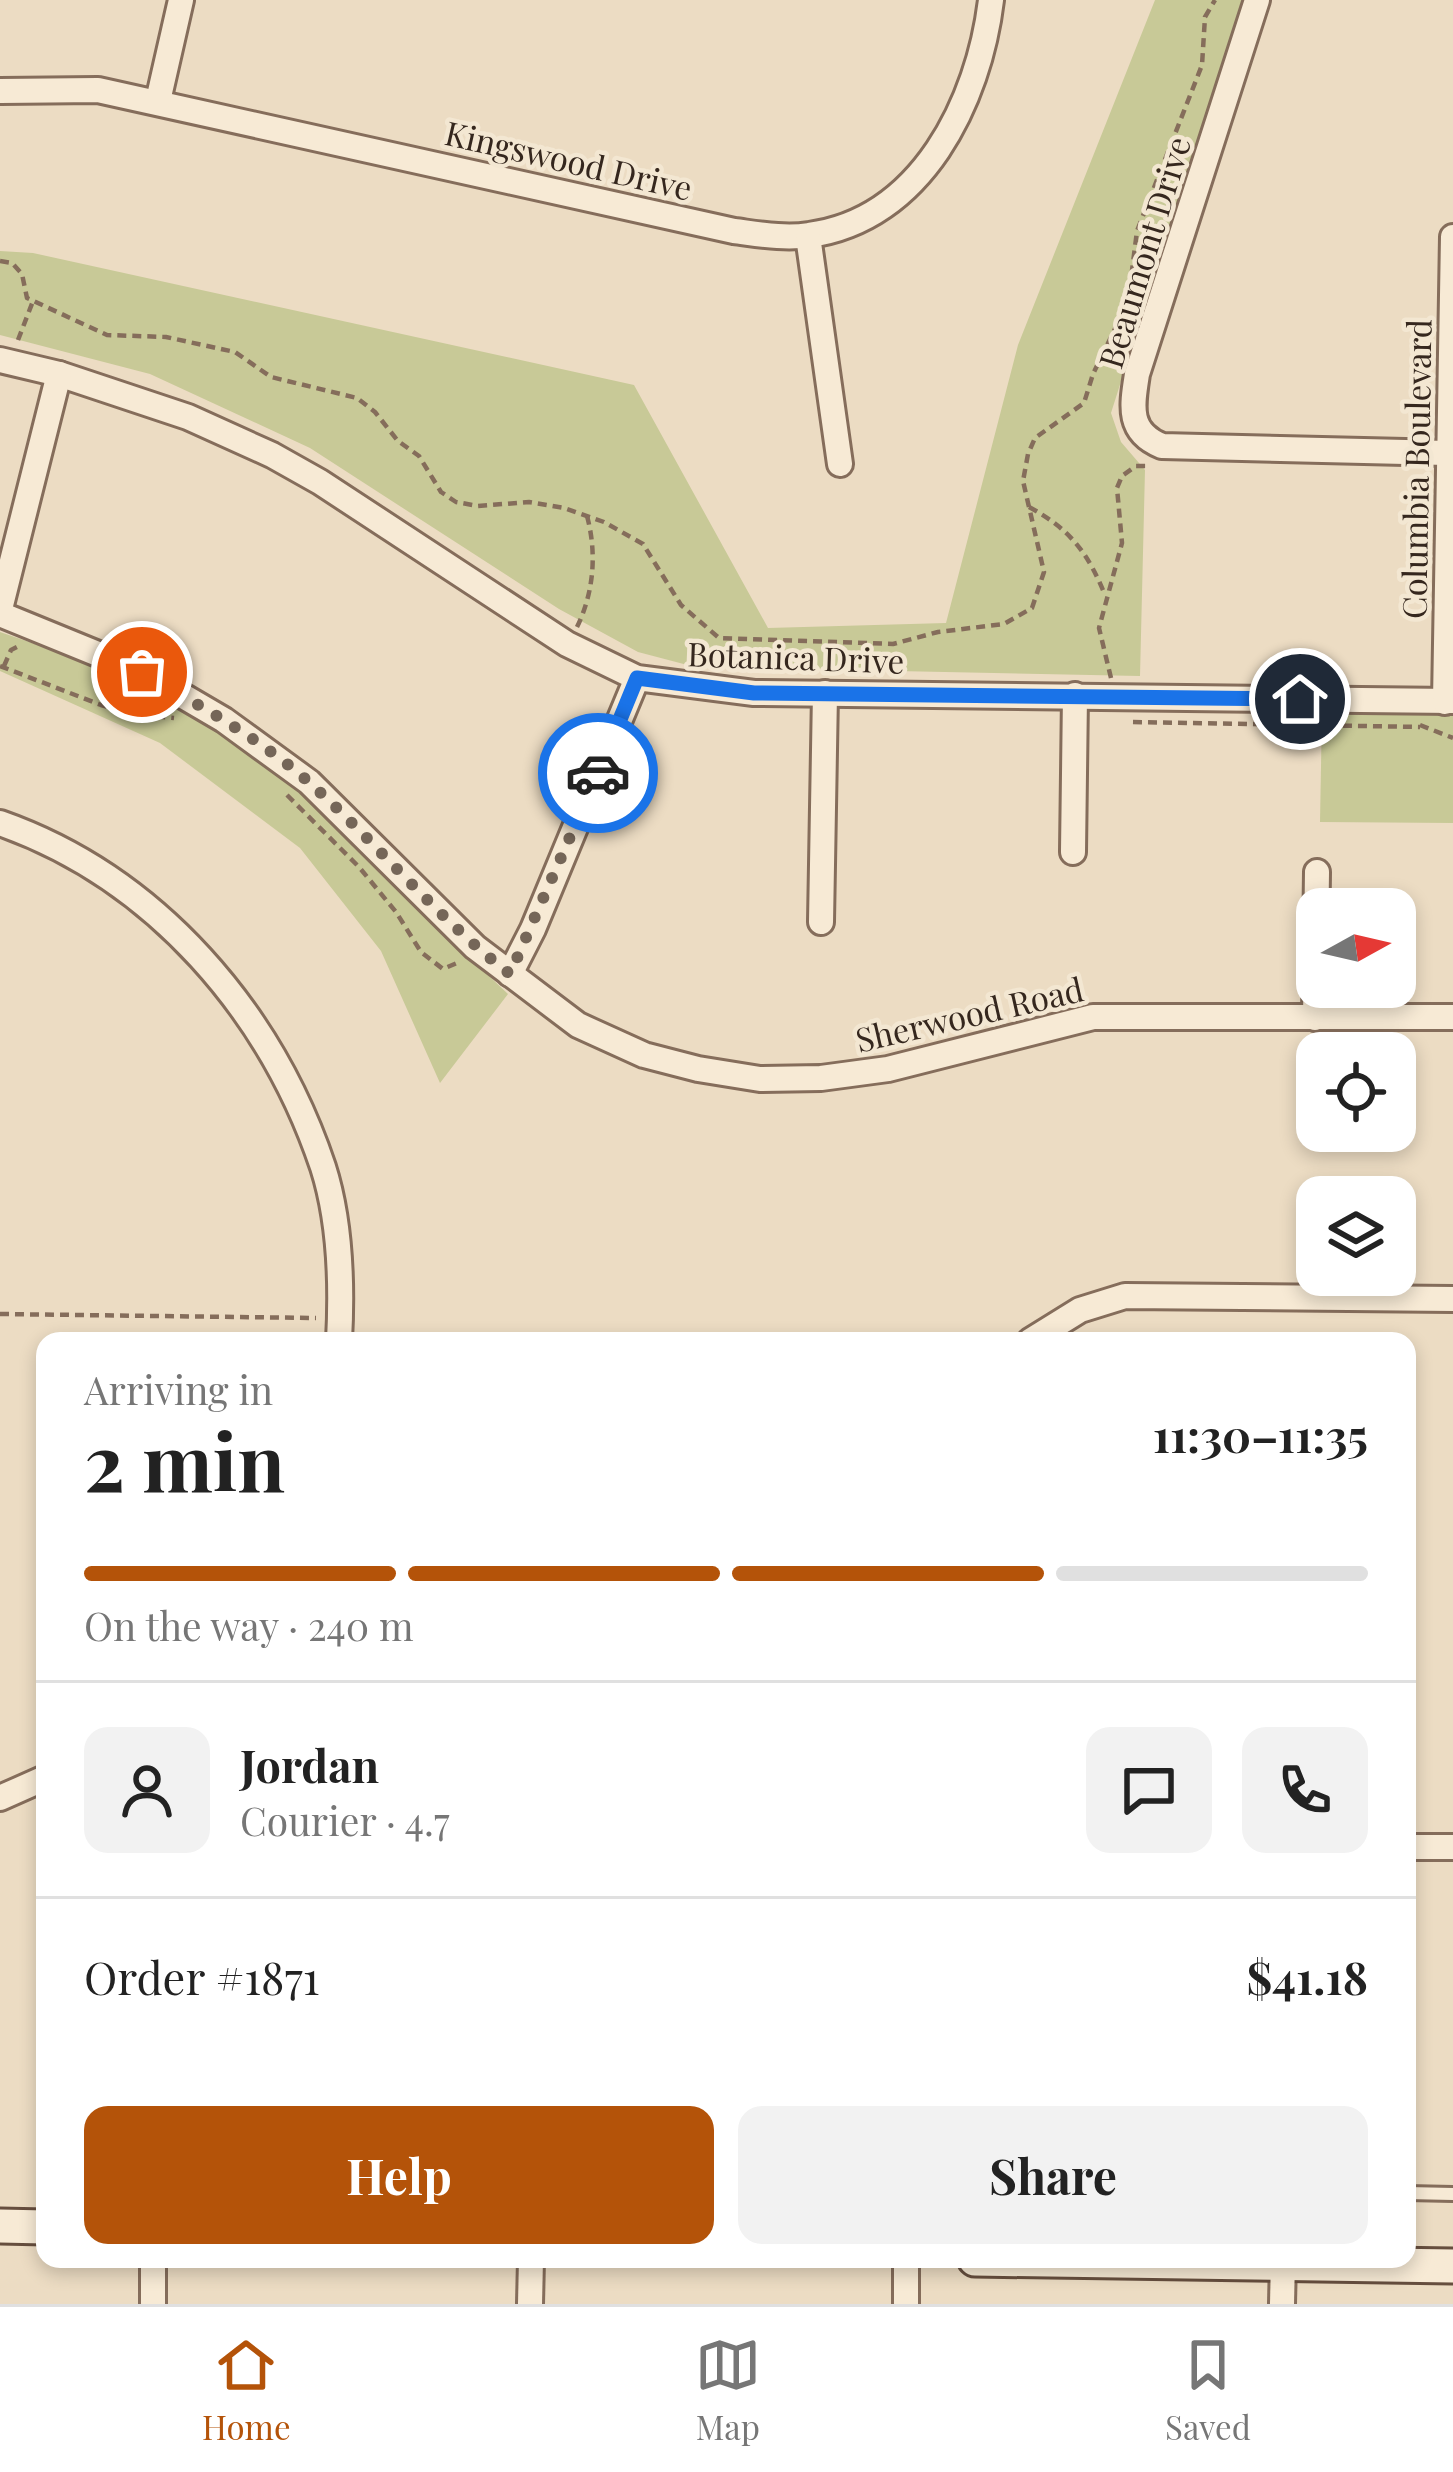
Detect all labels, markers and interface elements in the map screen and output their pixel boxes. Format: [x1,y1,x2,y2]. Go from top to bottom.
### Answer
street label: Kingswood Drive [441,109,697,209]
street label: Beaumont Drive [1087,131,1199,373]
street label: Columbia Boulevard [1390,319,1440,619]
pin [91,621,193,723]
street label: Botanica Drive [687,630,905,682]
icon: bag [109,639,175,705]
pin [1249,648,1351,750]
icon: home [1267,666,1333,732]
courier [538,713,658,833]
icon: car [565,740,631,806]
north arrow [1296,888,1416,1008]
map controls [1296,888,1416,1296]
street label: Sherwood Road [851,965,1087,1061]
button: locate [1296,1032,1416,1152]
button: layers [1296,1176,1416,1296]
text: Arriving in [84,1363,273,1415]
text: 11:30–11:35 [1153,1404,1368,1464]
text: 2 min [84,1408,285,1512]
text: On the way · 240 m [84,1599,414,1651]
button: person [84,1727,210,1853]
button: chat [1086,1727,1212,1853]
button: phone [1242,1727,1368,1853]
text: Jordan [240,1734,379,1794]
text: Courier · 4.7 [240,1794,450,1846]
text: Order #1871 [84,1946,319,2006]
text: $41.18 [1247,1946,1368,2006]
button: Help [84,2106,714,2244]
button: Share [738,2106,1368,2244]
tab: Home [202,2332,291,2448]
tab: Map [695,2332,761,2448]
tab: Saved [1165,2332,1251,2448]

